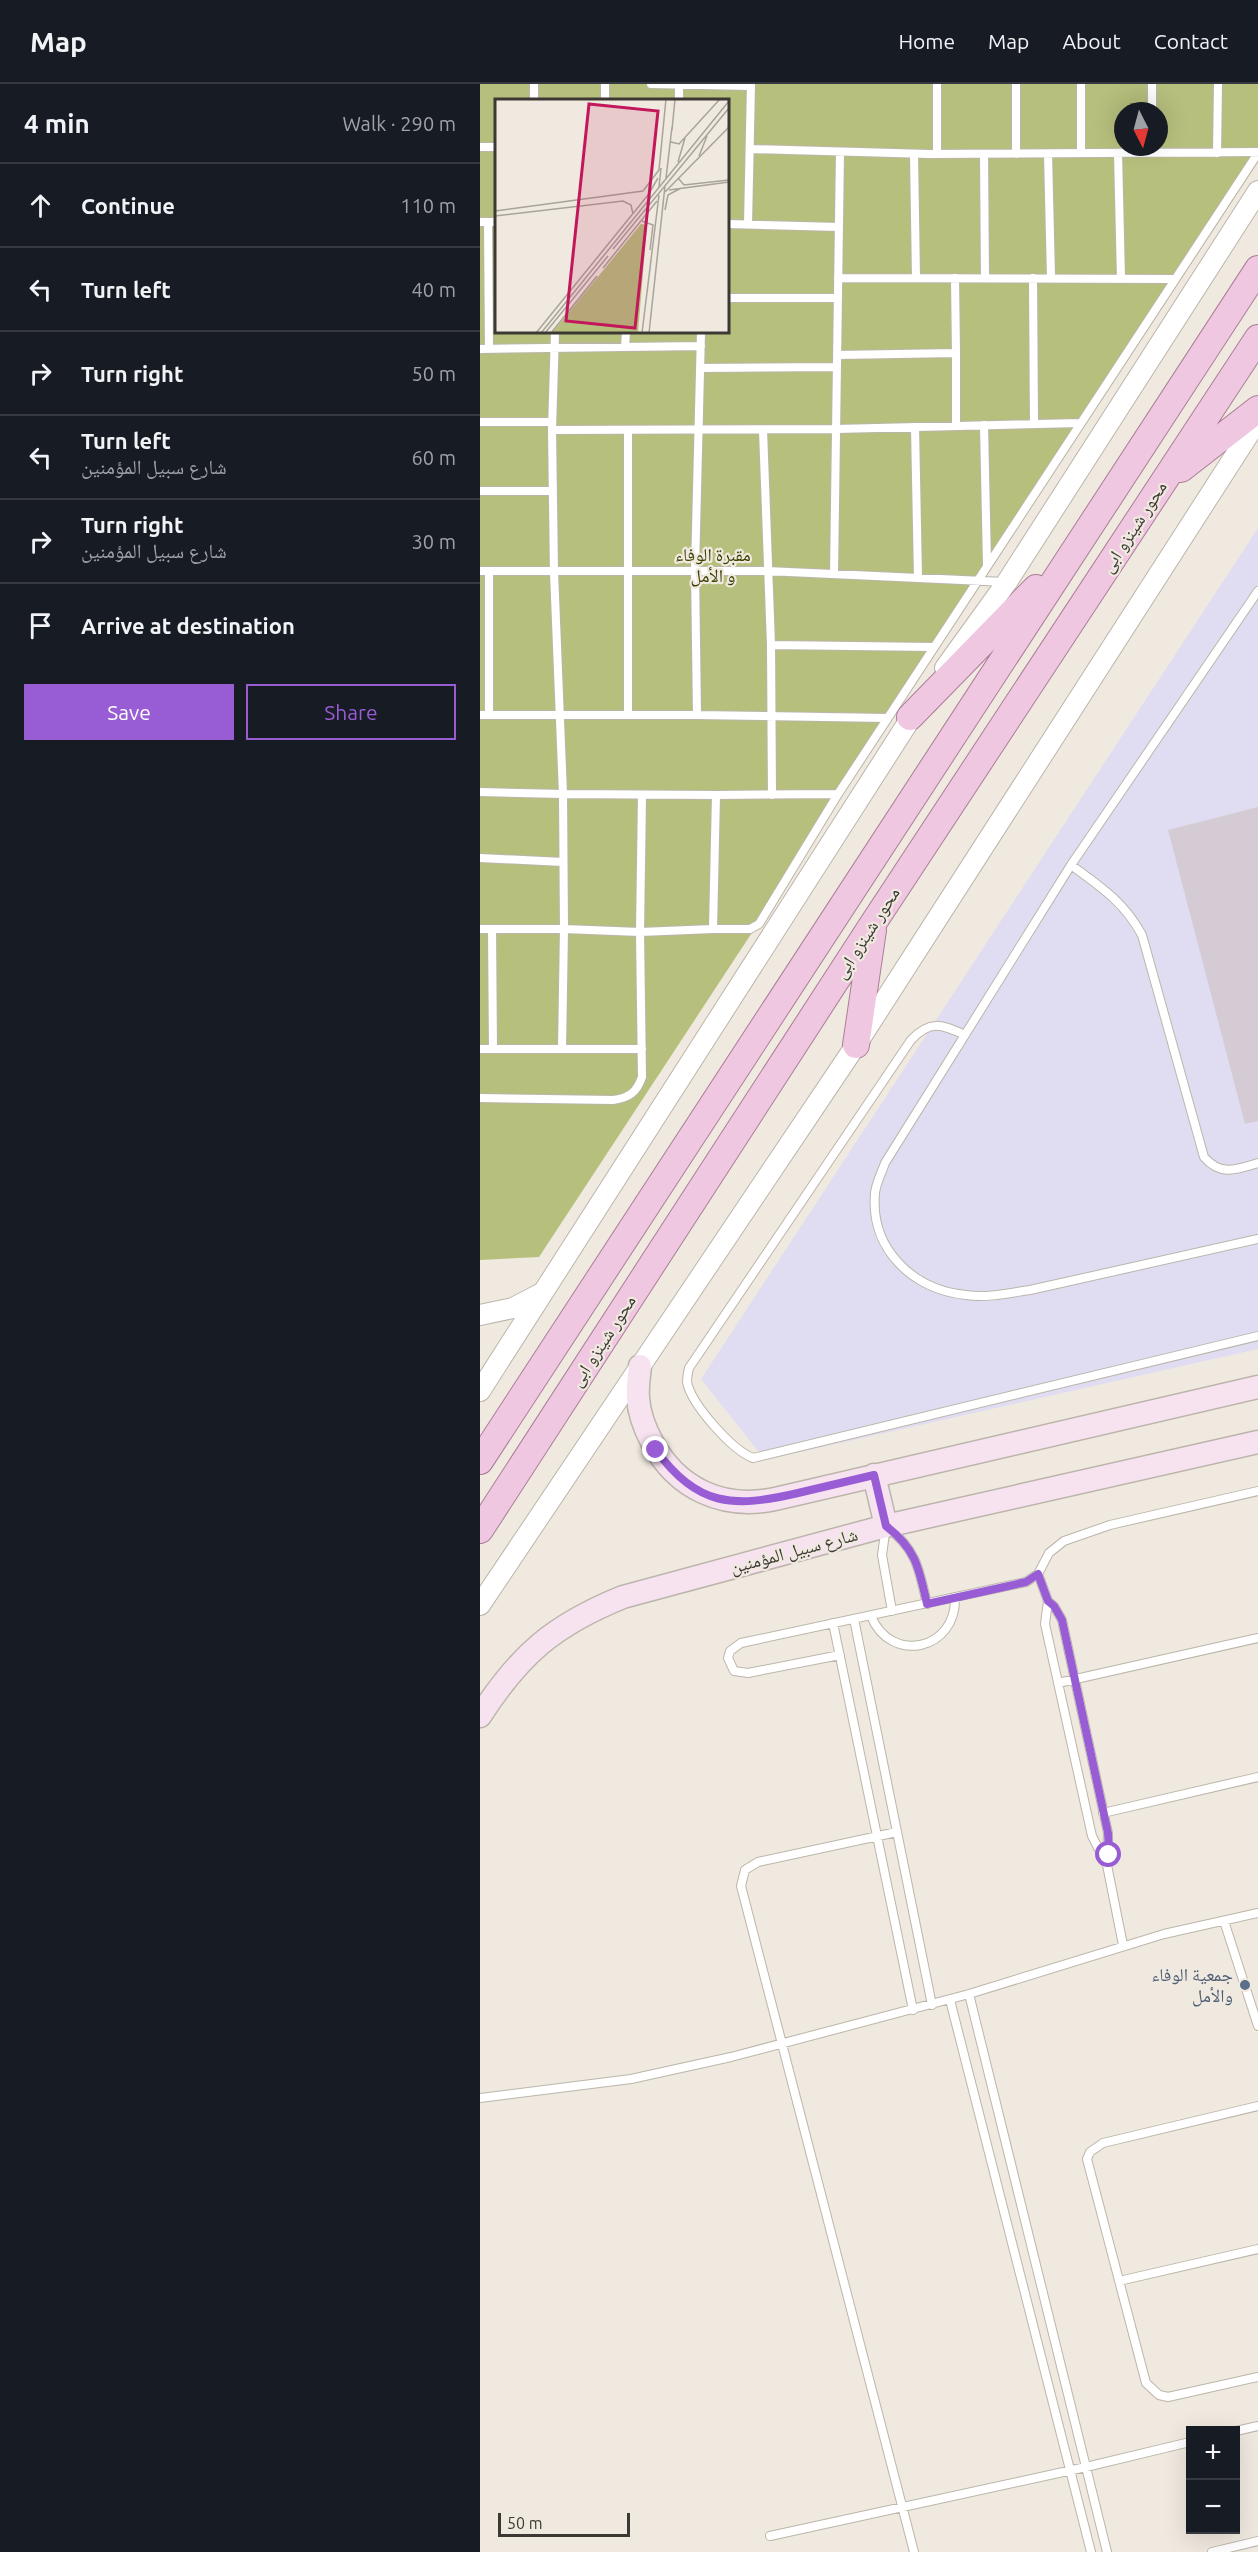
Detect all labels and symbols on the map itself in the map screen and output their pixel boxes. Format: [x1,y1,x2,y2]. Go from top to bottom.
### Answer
inset map [495,99,729,333]
north arrow [1114,102,1168,156]
street label: محور شينزو ابى [1096,477,1172,577]
park label: مقبرة الوفاء و الأمل [675,544,751,587]
street label: محور شينزو ابى [829,883,905,983]
street label: محور شينزو ابى [565,1291,641,1391]
route end [642,1436,668,1462]
street label: شارع سبيل المؤمنين [728,1523,860,1579]
route start [1095,1841,1121,1867]
place label: جمعية الوفاء والأمل [1151,1964,1233,2007]
marker: جمعية الوفاء والأمل [1238,1978,1252,1992]
scale bar [498,2510,630,2538]

